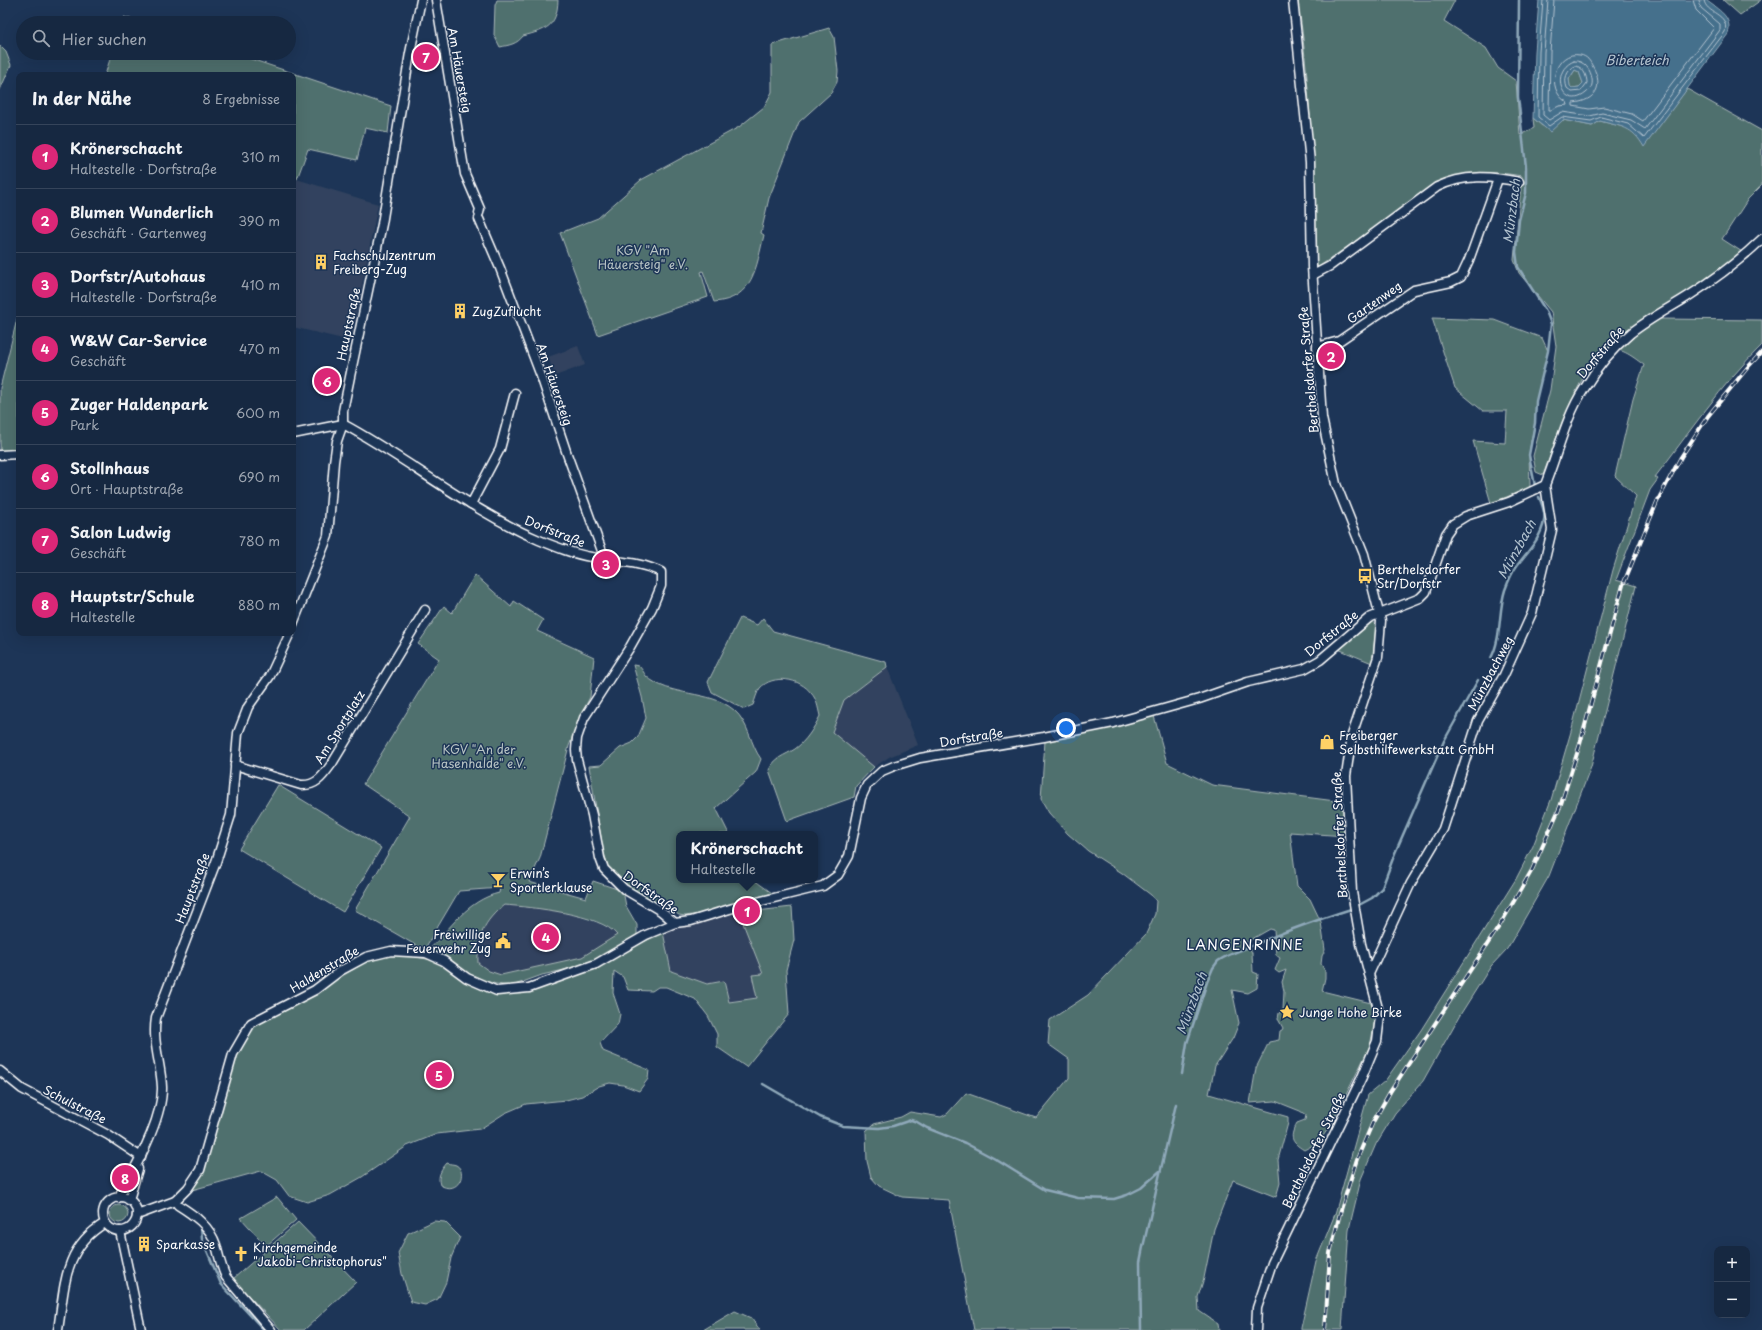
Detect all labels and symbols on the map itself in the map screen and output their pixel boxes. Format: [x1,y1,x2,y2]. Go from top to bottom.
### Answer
street label: Am Häuersteig [444,26,476,114]
pin: 7 [413,42,439,72]
water label: Biberteich [1605,50,1669,69]
water label: Münzbach [1498,177,1524,244]
park label: KGV "Am Häuersteig" e.V. [598,241,688,273]
place label: Fachschulzentrum Freiberg-Zug [333,246,436,278]
building icon: Fachschulzentrum Freiberg-Zug [312,253,330,271]
street label: Gartenweg [1343,277,1405,327]
street label: Hauptstraße [331,286,365,362]
building icon: ZugZuflucht [451,302,469,320]
place label: ZugZuflucht [472,302,541,320]
street label: Berthelsdorfer Straße [1294,306,1322,434]
street label: Dorfstraße [1572,322,1628,382]
street label: Am Häuersteig [532,340,578,428]
pin: 2 [1318,341,1344,371]
pin: 6 [314,366,340,396]
street label: Dorfstraße [522,511,588,551]
water label: Münzbach [1492,516,1540,582]
pin: 3 [593,549,619,579]
place label: Berthelsdorfer Str/Dorfstr [1377,560,1461,592]
bus stop icon: Berthelsdorfer Str/Dorfstr [1356,567,1374,585]
street label: Dorfstraße [1300,606,1362,660]
street label: Münzbachweg [1463,633,1517,713]
street label: Am Sportplatz [309,687,369,767]
your location [1056,718,1076,738]
street label: Dorfstraße [938,723,1004,751]
place label: Freiberger Selbsthilfewerkstatt GmbH [1339,726,1494,758]
shop icon: Freiberger Selbsthilfewerkstatt GmbH [1318,733,1336,751]
park label: KGV "An der Hasenhalde" e.V. [432,740,526,772]
street label: Berthelsdorfer Straße [1327,771,1351,899]
street label: Hauptstraße [170,850,214,926]
place label: Erwin’s Sportlerklause [510,864,593,896]
street label: Dorfstraße [619,866,683,918]
bar icon: Erwin’s Sportlerklause [489,871,507,889]
pin: 1 [734,896,760,926]
pin: 4 [533,922,559,952]
place label: Freiwillige Feuerwehr Zug [406,925,491,957]
public building icon: Freiwillige Feuerwehr Zug [494,932,512,950]
district label: LANGENRINNE [1186,934,1304,955]
street label: Haldenstraße [286,941,362,997]
water label: Münzbach [1171,969,1211,1037]
place icon: Junge Hohe Birke [1278,1003,1296,1021]
place label: Junge Hohe Birke [1299,1003,1402,1021]
pin: 5 [426,1060,452,1090]
street label: Schulstraße [40,1080,110,1128]
street label: Berthelsdorfer Straße [1277,1089,1349,1211]
pin: 8 [112,1163,138,1193]
building icon: Sparkasse [135,1235,153,1253]
place label: Sparkasse [156,1235,215,1253]
place label: Kirchgemeinde "Jakobi-Christophorus" [253,1238,387,1270]
church icon: Kirchgemeinde "Jakobi-Christophorus" [232,1245,250,1263]

